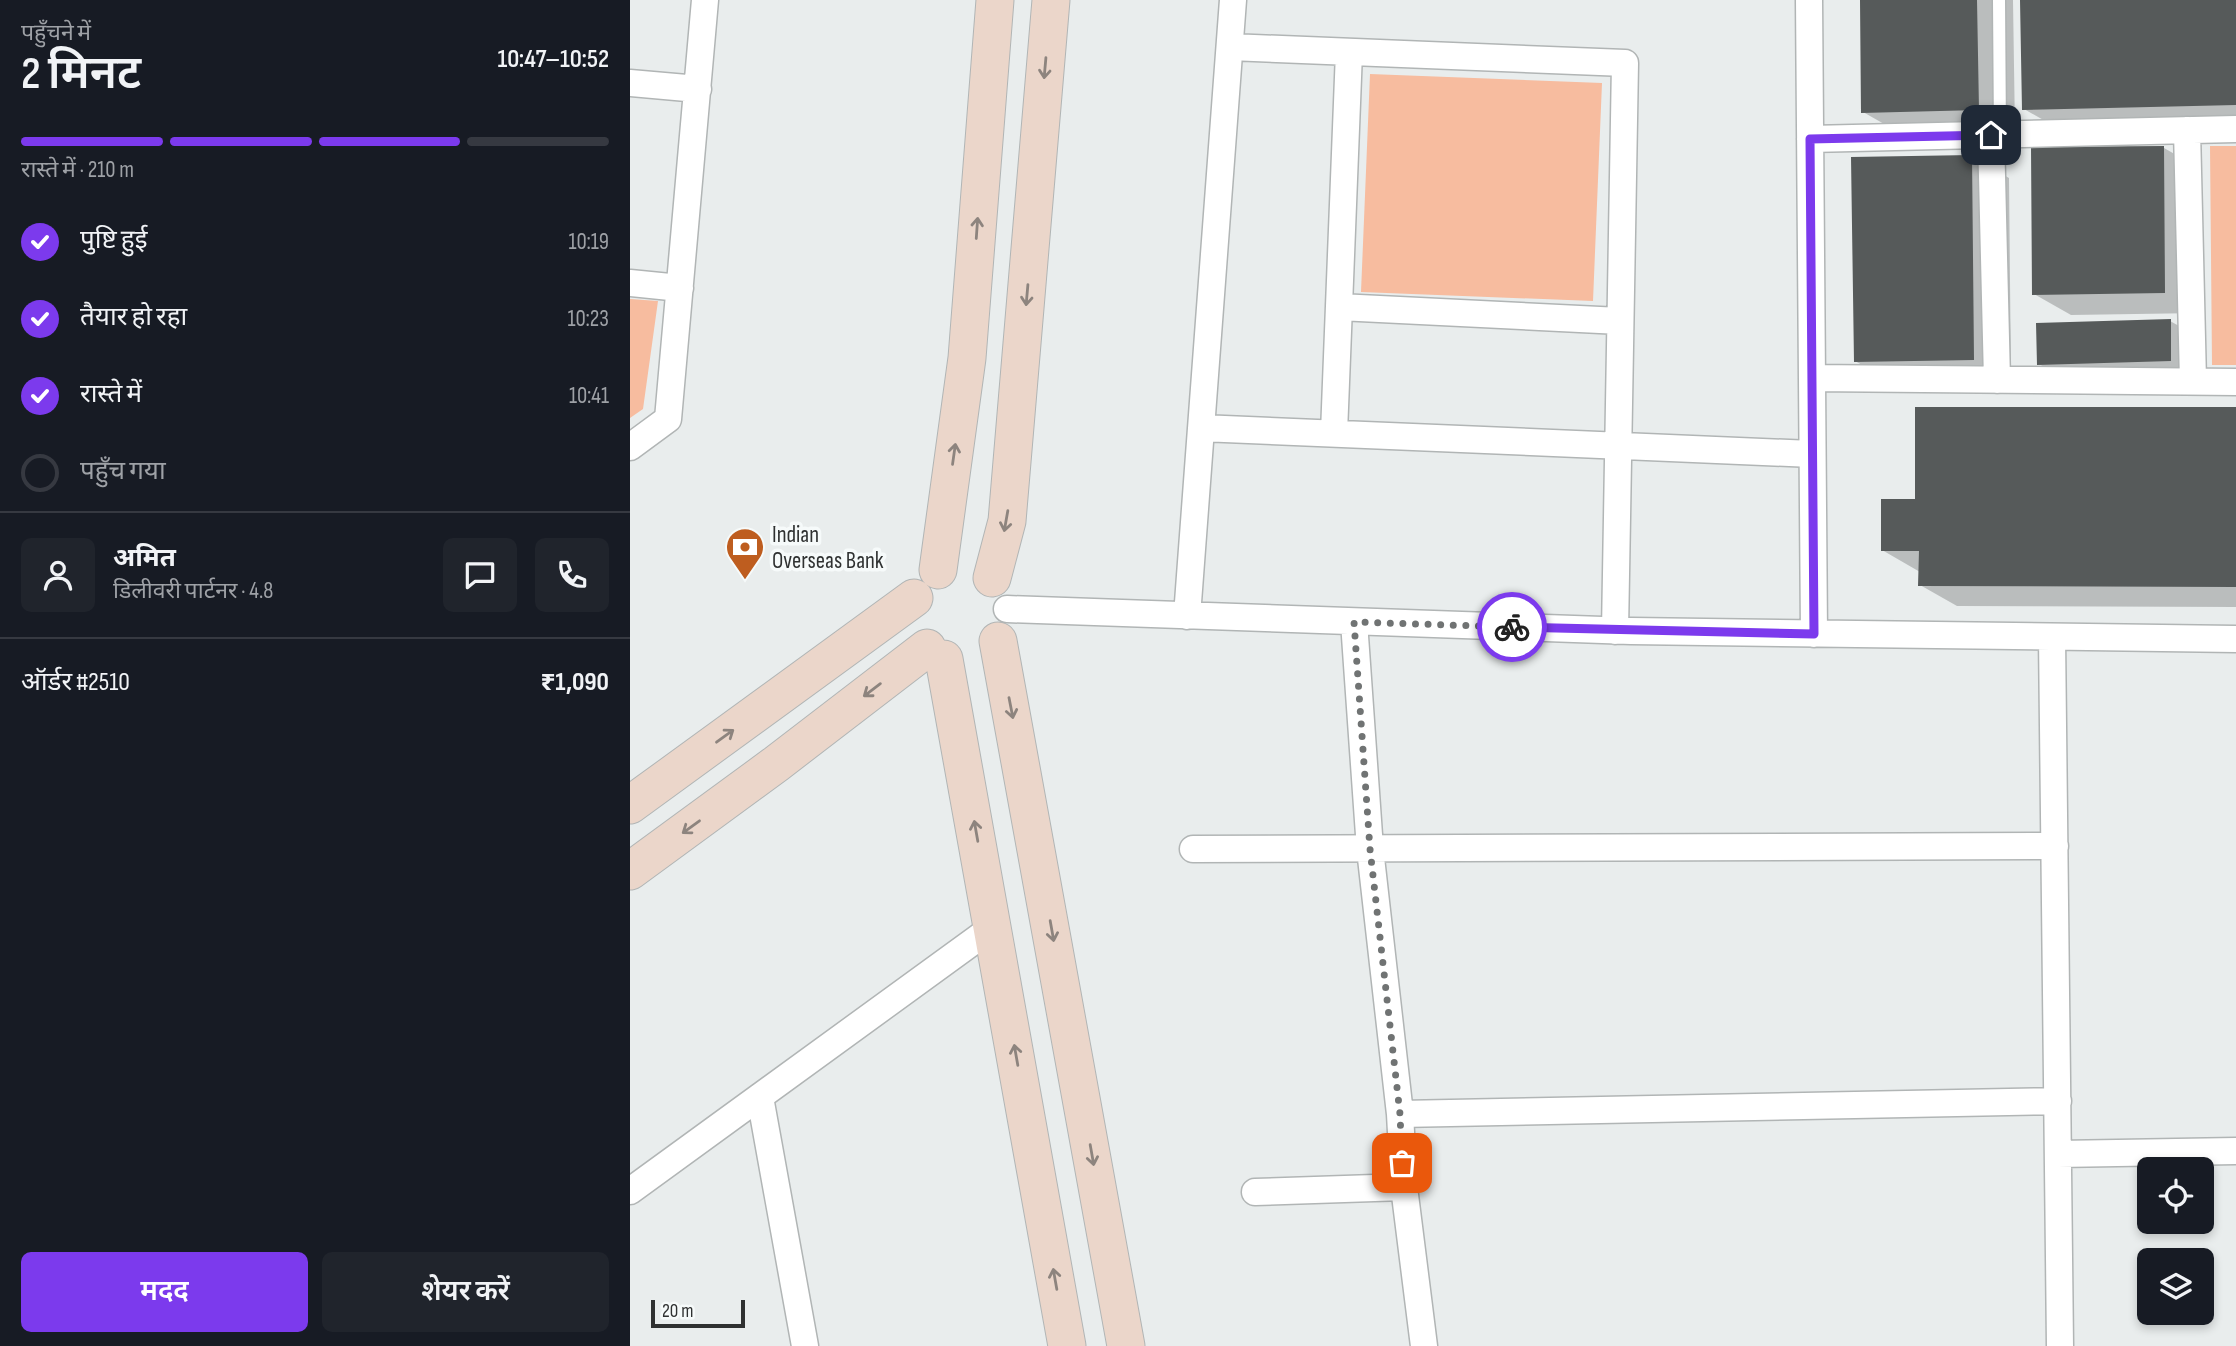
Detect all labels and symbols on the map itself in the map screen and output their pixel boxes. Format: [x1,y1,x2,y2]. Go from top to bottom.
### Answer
one-way arrow [1038,56,1051,79]
pin [1961,105,2021,165]
one-way arrow [971,217,984,239]
one-way arrow [1020,283,1033,306]
one-way arrow [948,443,961,466]
one-way arrow [999,509,1012,532]
place label: Indian Overseas Bank [772,521,884,575]
bank icon: Indian Overseas Bank [724,526,766,581]
courier [1477,592,1547,662]
one-way arrow [864,682,882,697]
one-way arrow [1005,696,1019,719]
one-way arrow [715,728,734,743]
one-way arrow [682,819,701,834]
one-way arrow [969,820,982,843]
one-way arrow [1046,919,1059,942]
one-way arrow [1009,1044,1022,1067]
pin [1372,1133,1432,1193]
one-way arrow [1086,1143,1099,1166]
one-way arrow [1048,1268,1061,1291]
scale bar [651,1297,746,1329]

